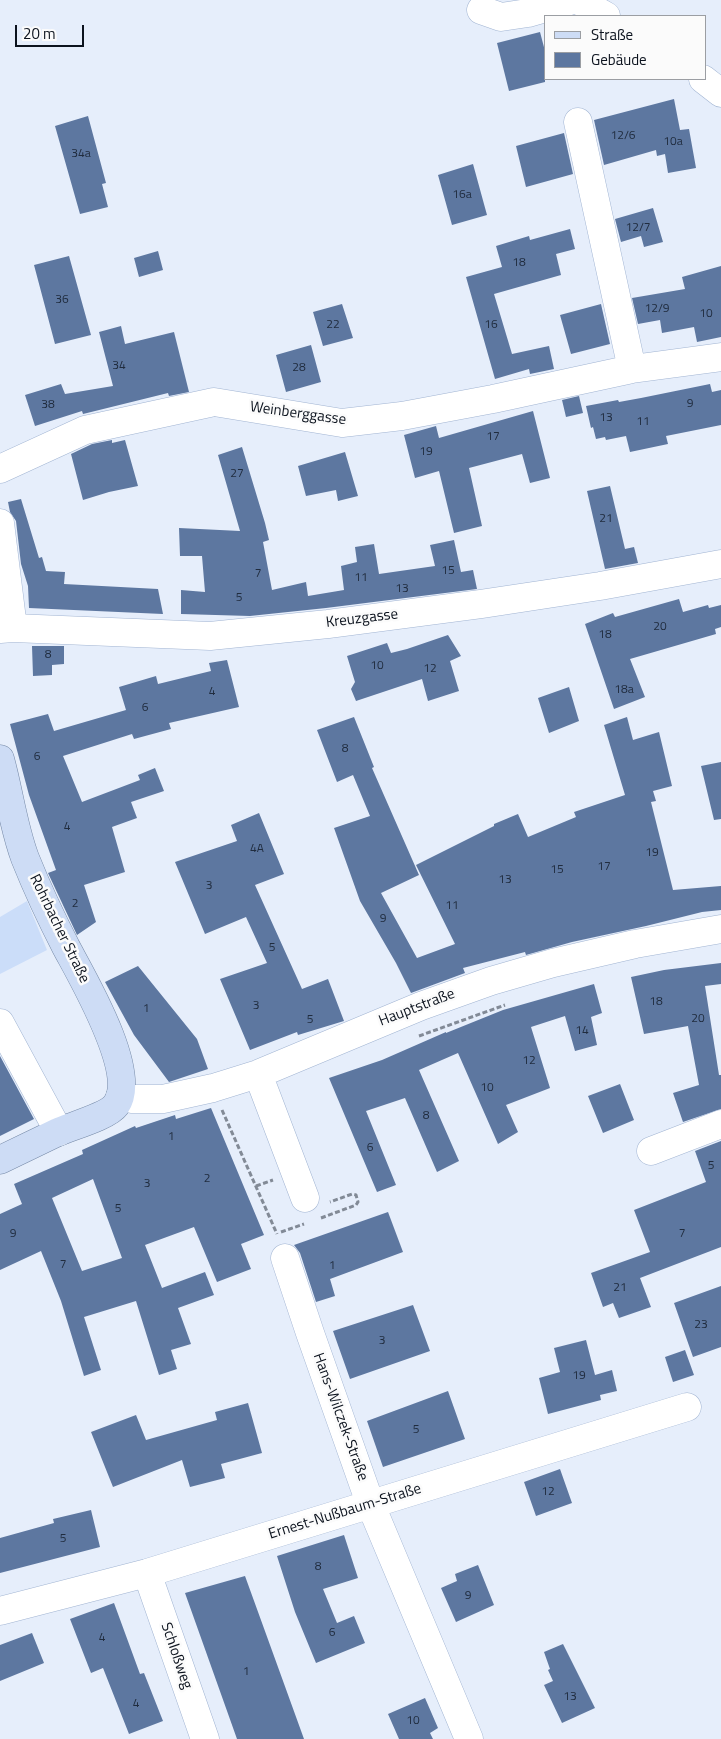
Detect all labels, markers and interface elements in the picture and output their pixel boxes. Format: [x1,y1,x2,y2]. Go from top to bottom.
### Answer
scale bar [18,15,86,47]
legend [544,15,706,80]
text: 20 m [23,22,56,45]
text: Straße [591,23,633,46]
text: Gebäude [591,48,647,71]
house number: 12/6 [610,129,636,143]
house number: 10a [663,135,683,149]
house number: 34a [71,147,91,161]
house number: 16a [452,188,472,202]
house number: 12/7 [625,221,651,235]
house number: 18 [512,256,526,270]
house number: 36 [55,293,69,307]
house number: 12/9 [644,302,670,316]
house number: 10 [699,307,713,321]
house number: 22 [326,318,340,332]
house number: 16 [484,318,498,332]
house number: 34 [112,359,126,373]
house number: 28 [292,361,306,375]
house number: 9 [687,397,693,411]
house number: 38 [41,398,55,412]
street label: Weinberggasse [249,398,347,430]
house number: 13 [599,411,613,425]
house number: 11 [636,415,650,429]
house number: 17 [486,430,500,444]
house number: 19 [419,445,433,459]
house number: 27 [230,467,244,481]
house number: 21 [599,512,613,526]
house number: 15 [441,564,455,578]
house number: 7 [255,567,261,581]
house number: 11 [354,571,368,585]
house number: 13 [395,582,409,596]
house number: 5 [236,591,242,605]
street label: Kreuzgasse [325,606,399,632]
house number: 20 [653,620,667,634]
house number: 18 [598,628,612,642]
house number: 8 [45,648,51,662]
house number: 10 [370,659,384,673]
house number: 12 [423,662,437,676]
house number: 18a [614,683,634,697]
house number: 4 [209,685,215,699]
house number: 6 [142,701,148,715]
house number: 8 [342,742,348,756]
house number: 6 [34,750,40,764]
house number: 4 [64,820,70,834]
house number: 4A [250,842,264,856]
house number: 19 [645,846,659,860]
house number: 17 [597,860,611,874]
house number: 15 [550,863,564,877]
street label: Rohrbacher Straße [25,872,93,986]
house number: 13 [498,873,512,887]
house number: 3 [206,879,212,893]
house number: 2 [72,897,78,911]
house number: 11 [445,899,459,913]
house number: 9 [380,912,386,926]
house number: 5 [269,941,275,955]
street label: Hauptstraße [376,985,458,1031]
house number: 18 [649,995,663,1009]
house number: 3 [253,999,259,1013]
house number: 1 [143,1002,149,1016]
house number: 20 [691,1012,705,1026]
house number: 5 [307,1013,313,1027]
house number: 14 [575,1024,589,1038]
house number: 12 [522,1054,536,1068]
house number: 10 [480,1081,494,1095]
house number: 8 [423,1109,429,1123]
house number: 1 [168,1130,174,1144]
house number: 6 [367,1141,373,1155]
house number: 5 [708,1159,714,1173]
house number: 2 [204,1172,210,1186]
house number: 3 [144,1177,150,1191]
house number: 5 [115,1202,121,1216]
house number: 9 [10,1227,16,1241]
house number: 7 [679,1227,685,1241]
house number: 7 [60,1258,66,1272]
house number: 1 [329,1259,335,1273]
house number: 21 [613,1281,627,1295]
house number: 23 [694,1318,708,1332]
house number: 3 [379,1334,385,1348]
street label: Hans-Wilczek-Straße [309,1351,371,1483]
house number: 19 [572,1369,586,1383]
house number: 5 [413,1423,419,1437]
street label: Ernest-Nußbaum-Straße [267,1480,423,1544]
house number: 12 [541,1485,555,1499]
house number: 5 [60,1532,66,1546]
house number: 8 [315,1560,321,1574]
house number: 9 [465,1589,471,1603]
street label: Schloßweg [156,1620,196,1692]
house number: 6 [329,1626,335,1640]
house number: 4 [99,1631,105,1645]
house number: 1 [243,1665,249,1679]
house number: 13 [563,1690,577,1704]
house number: 4 [133,1697,139,1711]
house number: 10 [406,1714,420,1728]

